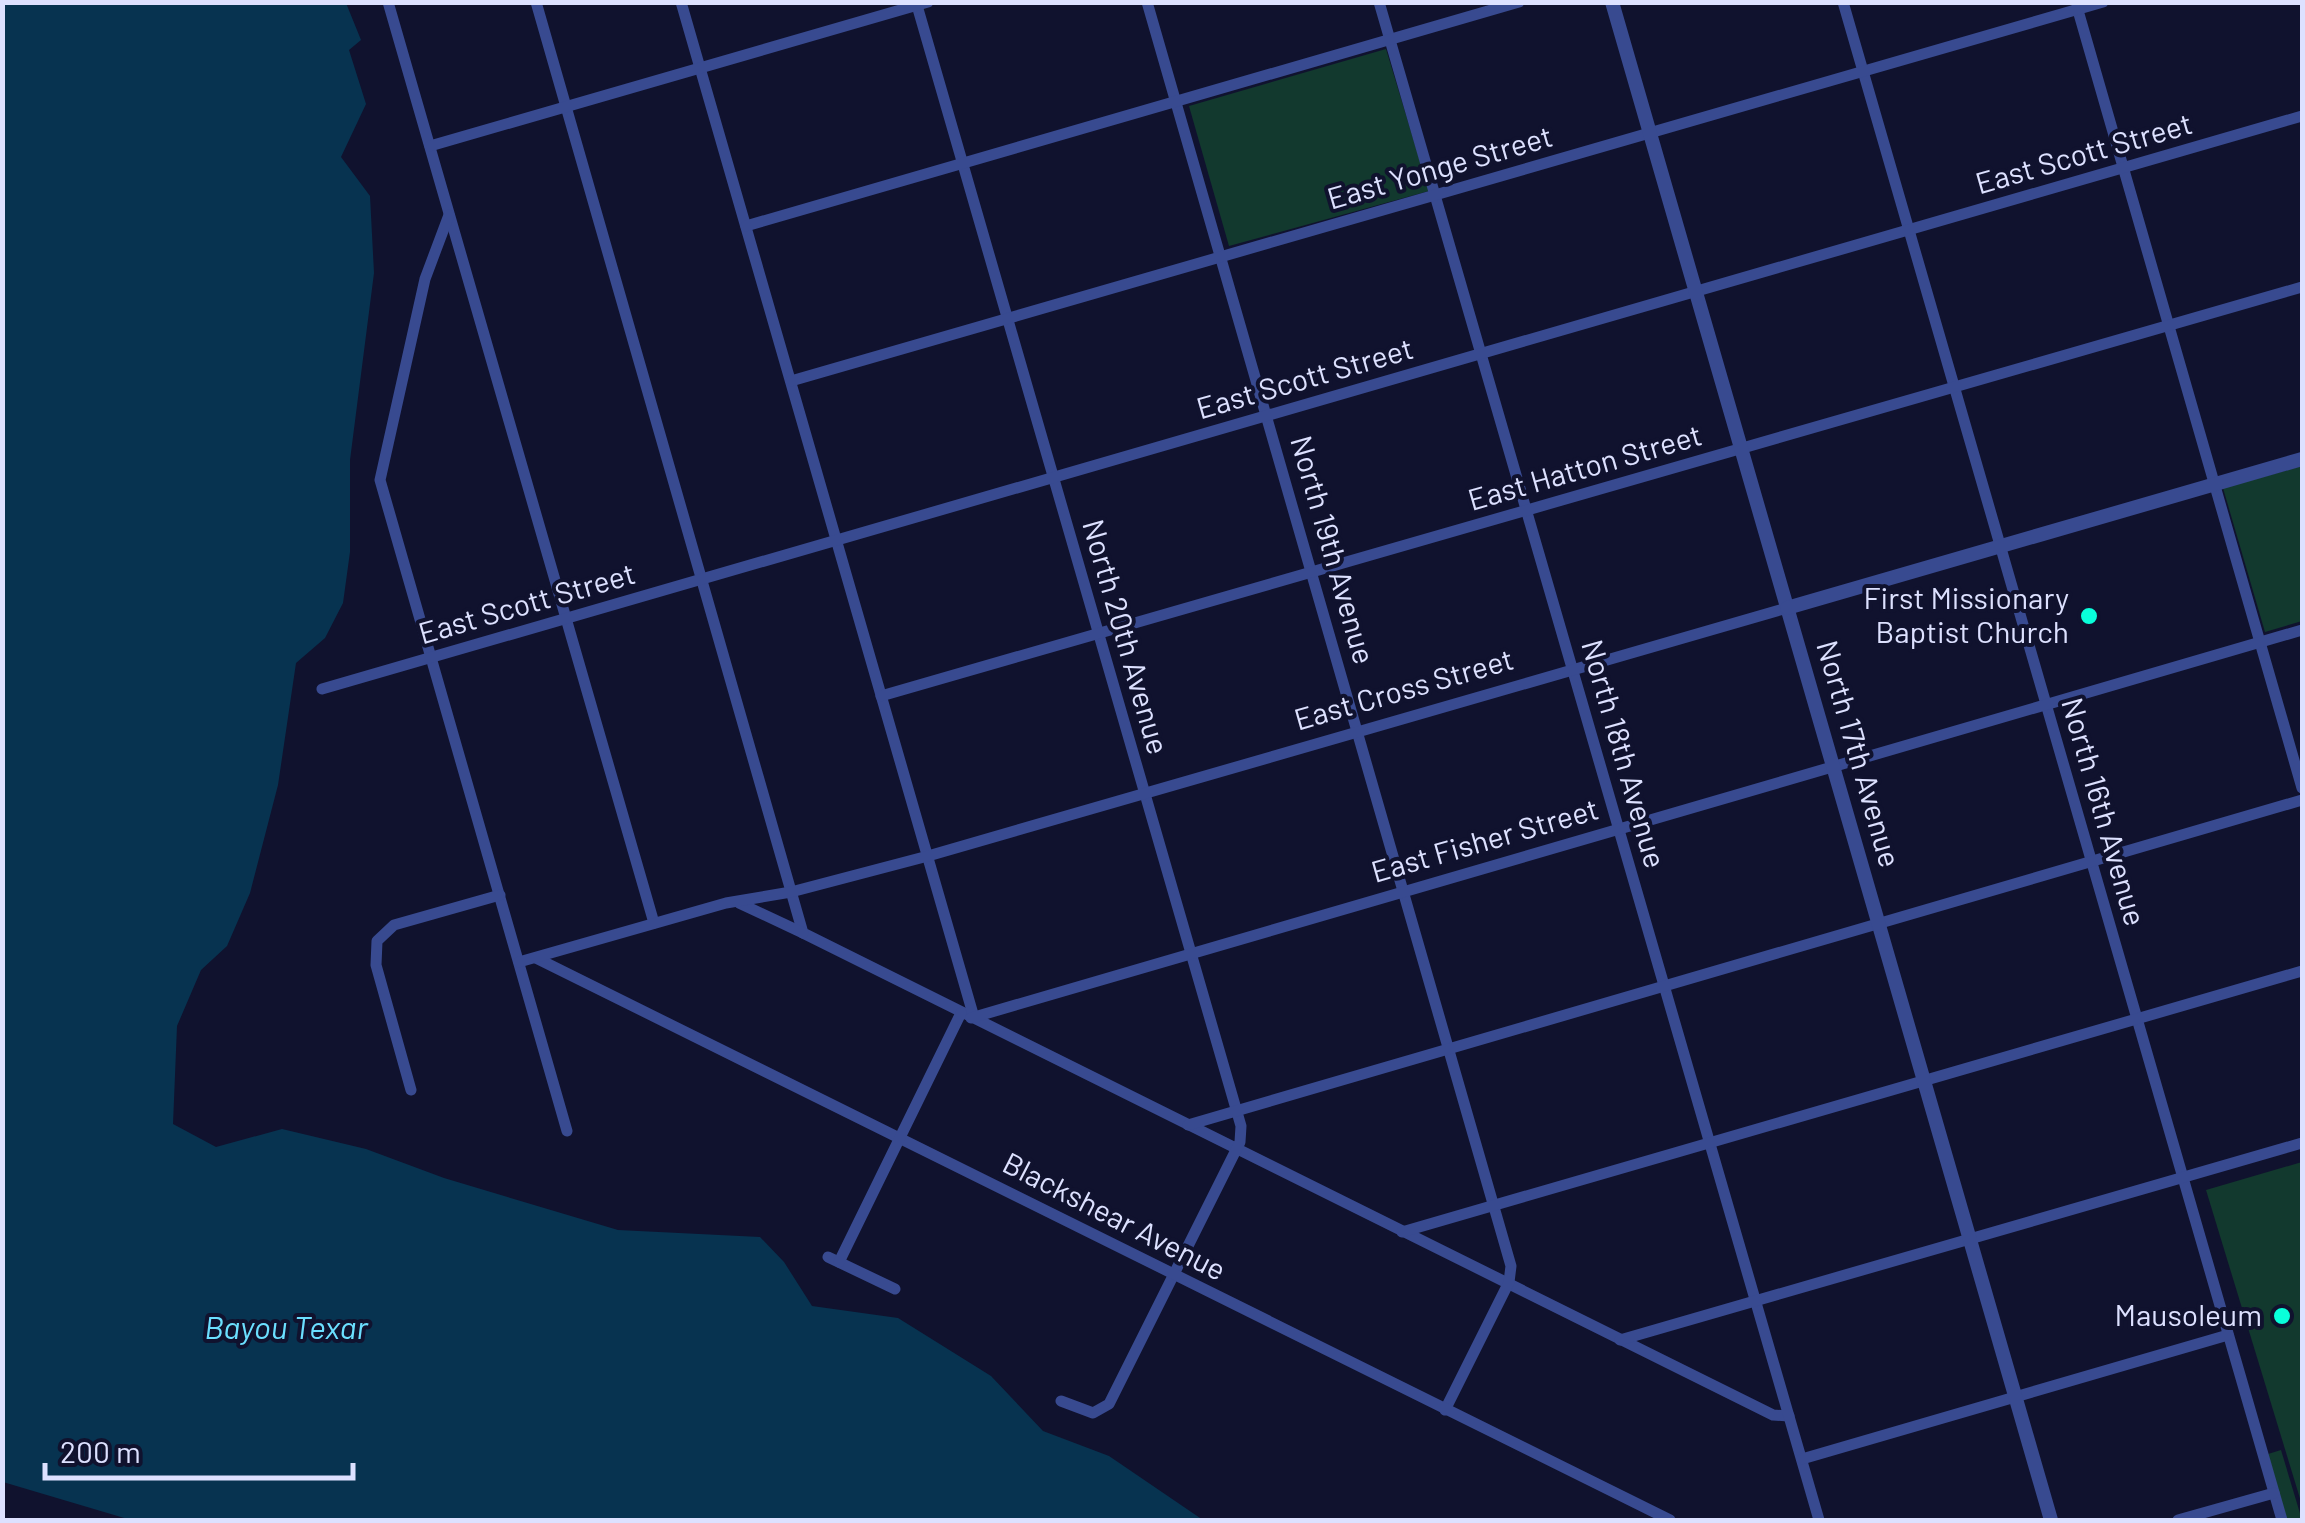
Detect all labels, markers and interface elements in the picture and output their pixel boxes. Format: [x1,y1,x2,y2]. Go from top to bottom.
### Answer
street label: East Scott Street [1971,104,2196,200]
street label: East Yonge Street [1323,117,1556,215]
street label: East Scott Street [1192,329,1417,425]
street label: East Hatton Street [1463,415,1705,517]
street label: North 19th Avenue [1284,431,1384,668]
street label: North 20th Avenue [1076,515,1178,758]
street label: East Scott Street [414,554,639,650]
place label: First Missionary Baptist Church [1864,579,2069,649]
marker: First Missionary Baptist Church [2078,605,2100,627]
street label: North 18th Avenue [1575,635,1675,872]
street label: North 17th Avenue [1810,636,1910,871]
street label: East Cross Street [1290,640,1517,737]
street label: North 16th Avenue [2055,693,2155,930]
street label: East Fisher Street [1367,789,1602,889]
street label: Blackshear Avenue [997,1143,1232,1287]
place label: Mausoleum [2115,1296,2262,1332]
marker: Mausoleum [2271,1305,2293,1327]
water label: Bayou Texar [204,1307,369,1345]
scale bar [45,1418,352,1480]
text: 200 m [60,1433,141,1469]

